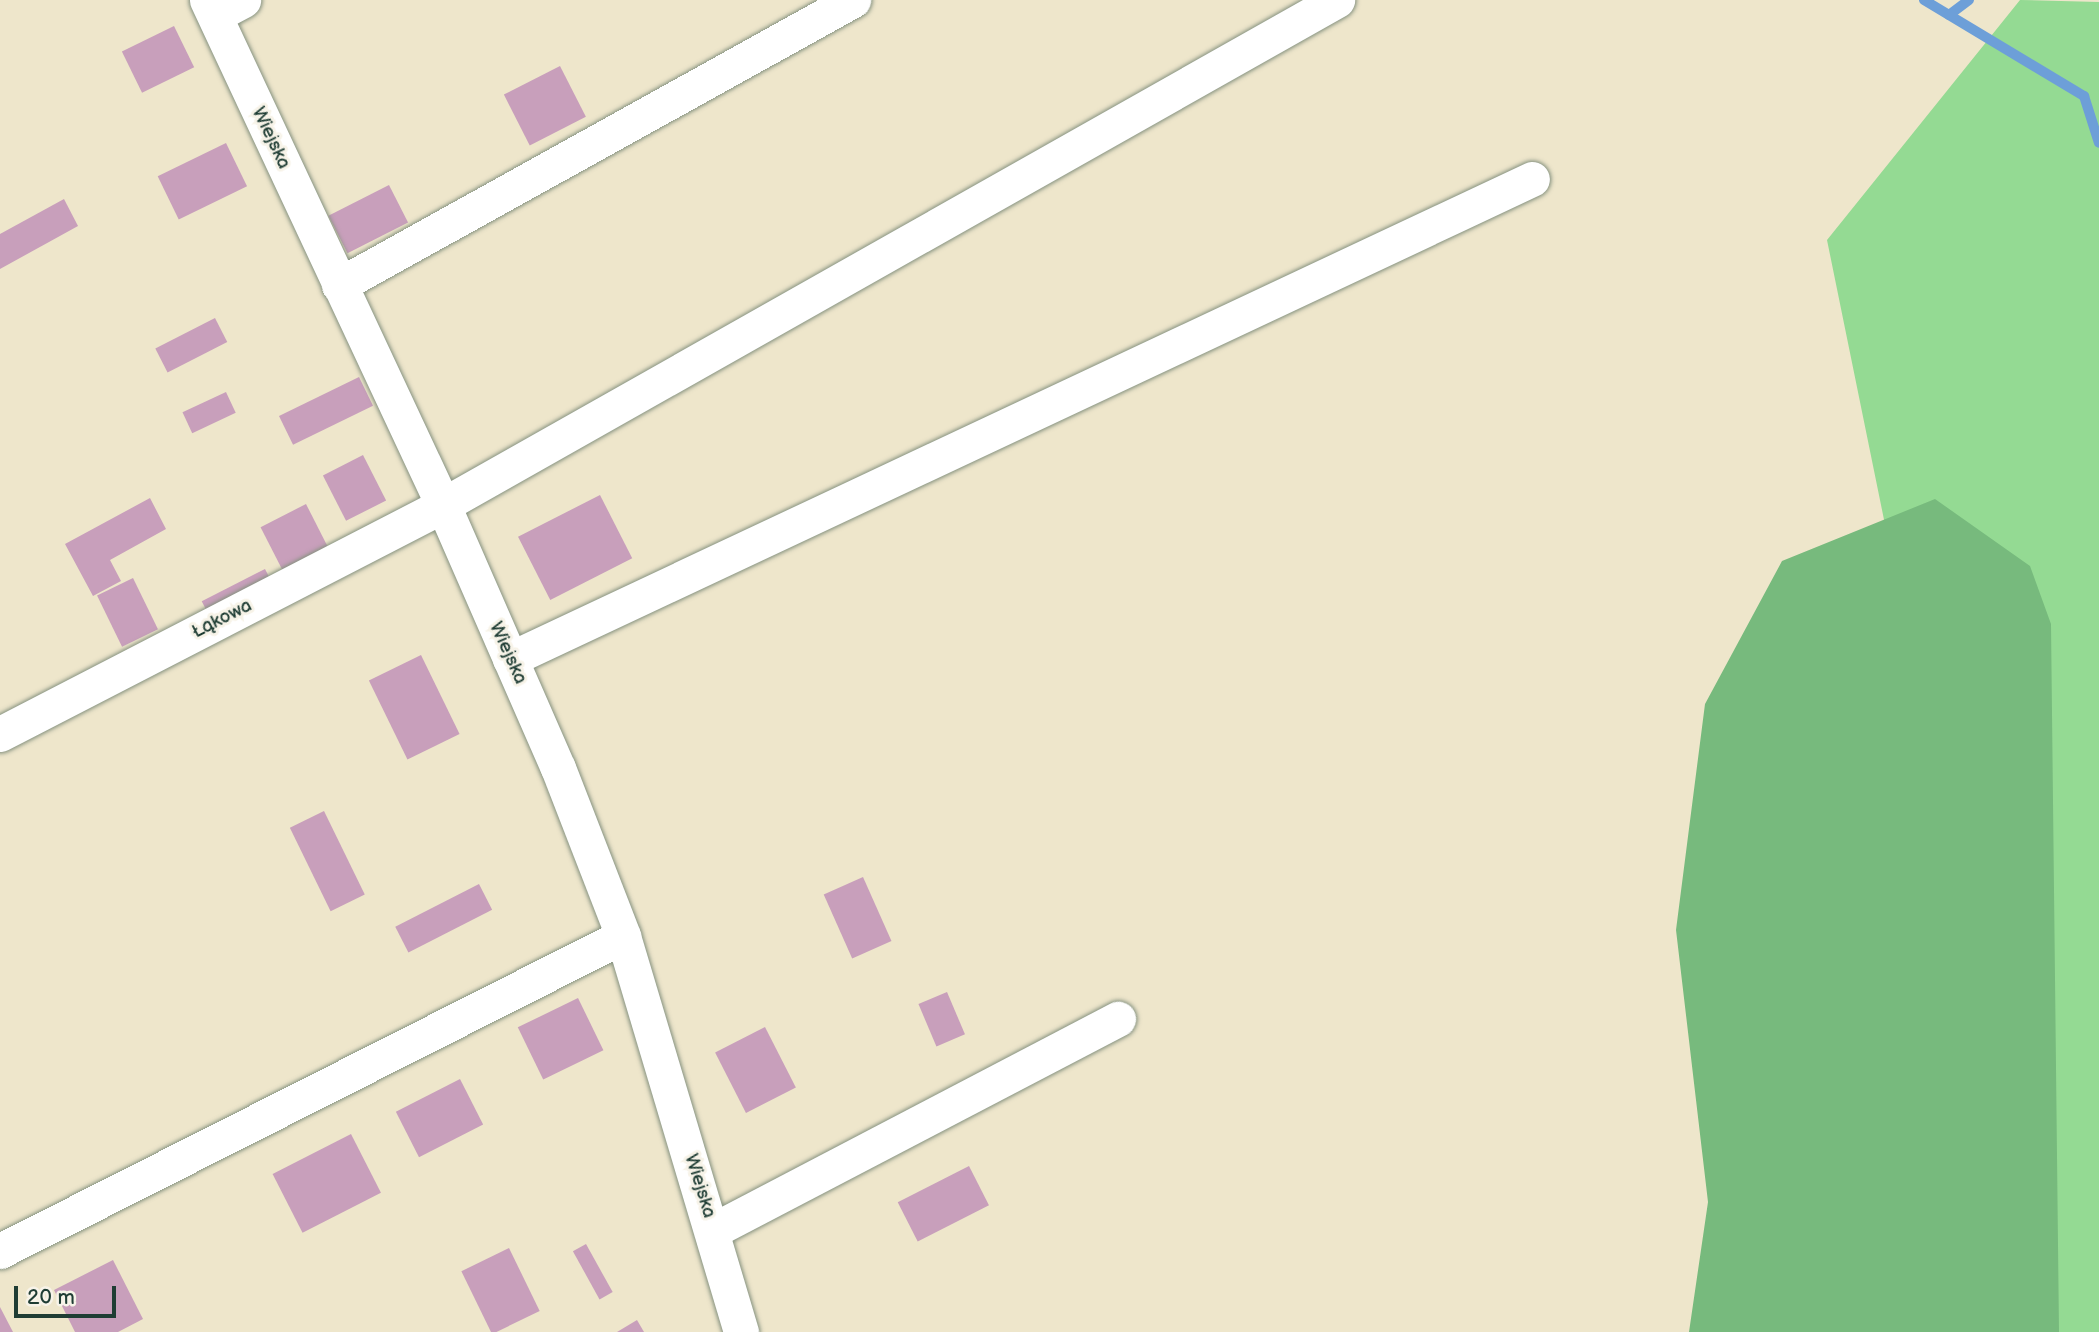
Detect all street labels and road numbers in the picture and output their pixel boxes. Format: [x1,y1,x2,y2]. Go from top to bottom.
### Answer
street label: Wiejska [247,103,295,173]
street label: Łąkowa [188,594,256,644]
street label: Wiejska [484,618,532,688]
street label: Wiejska [679,1151,721,1221]

